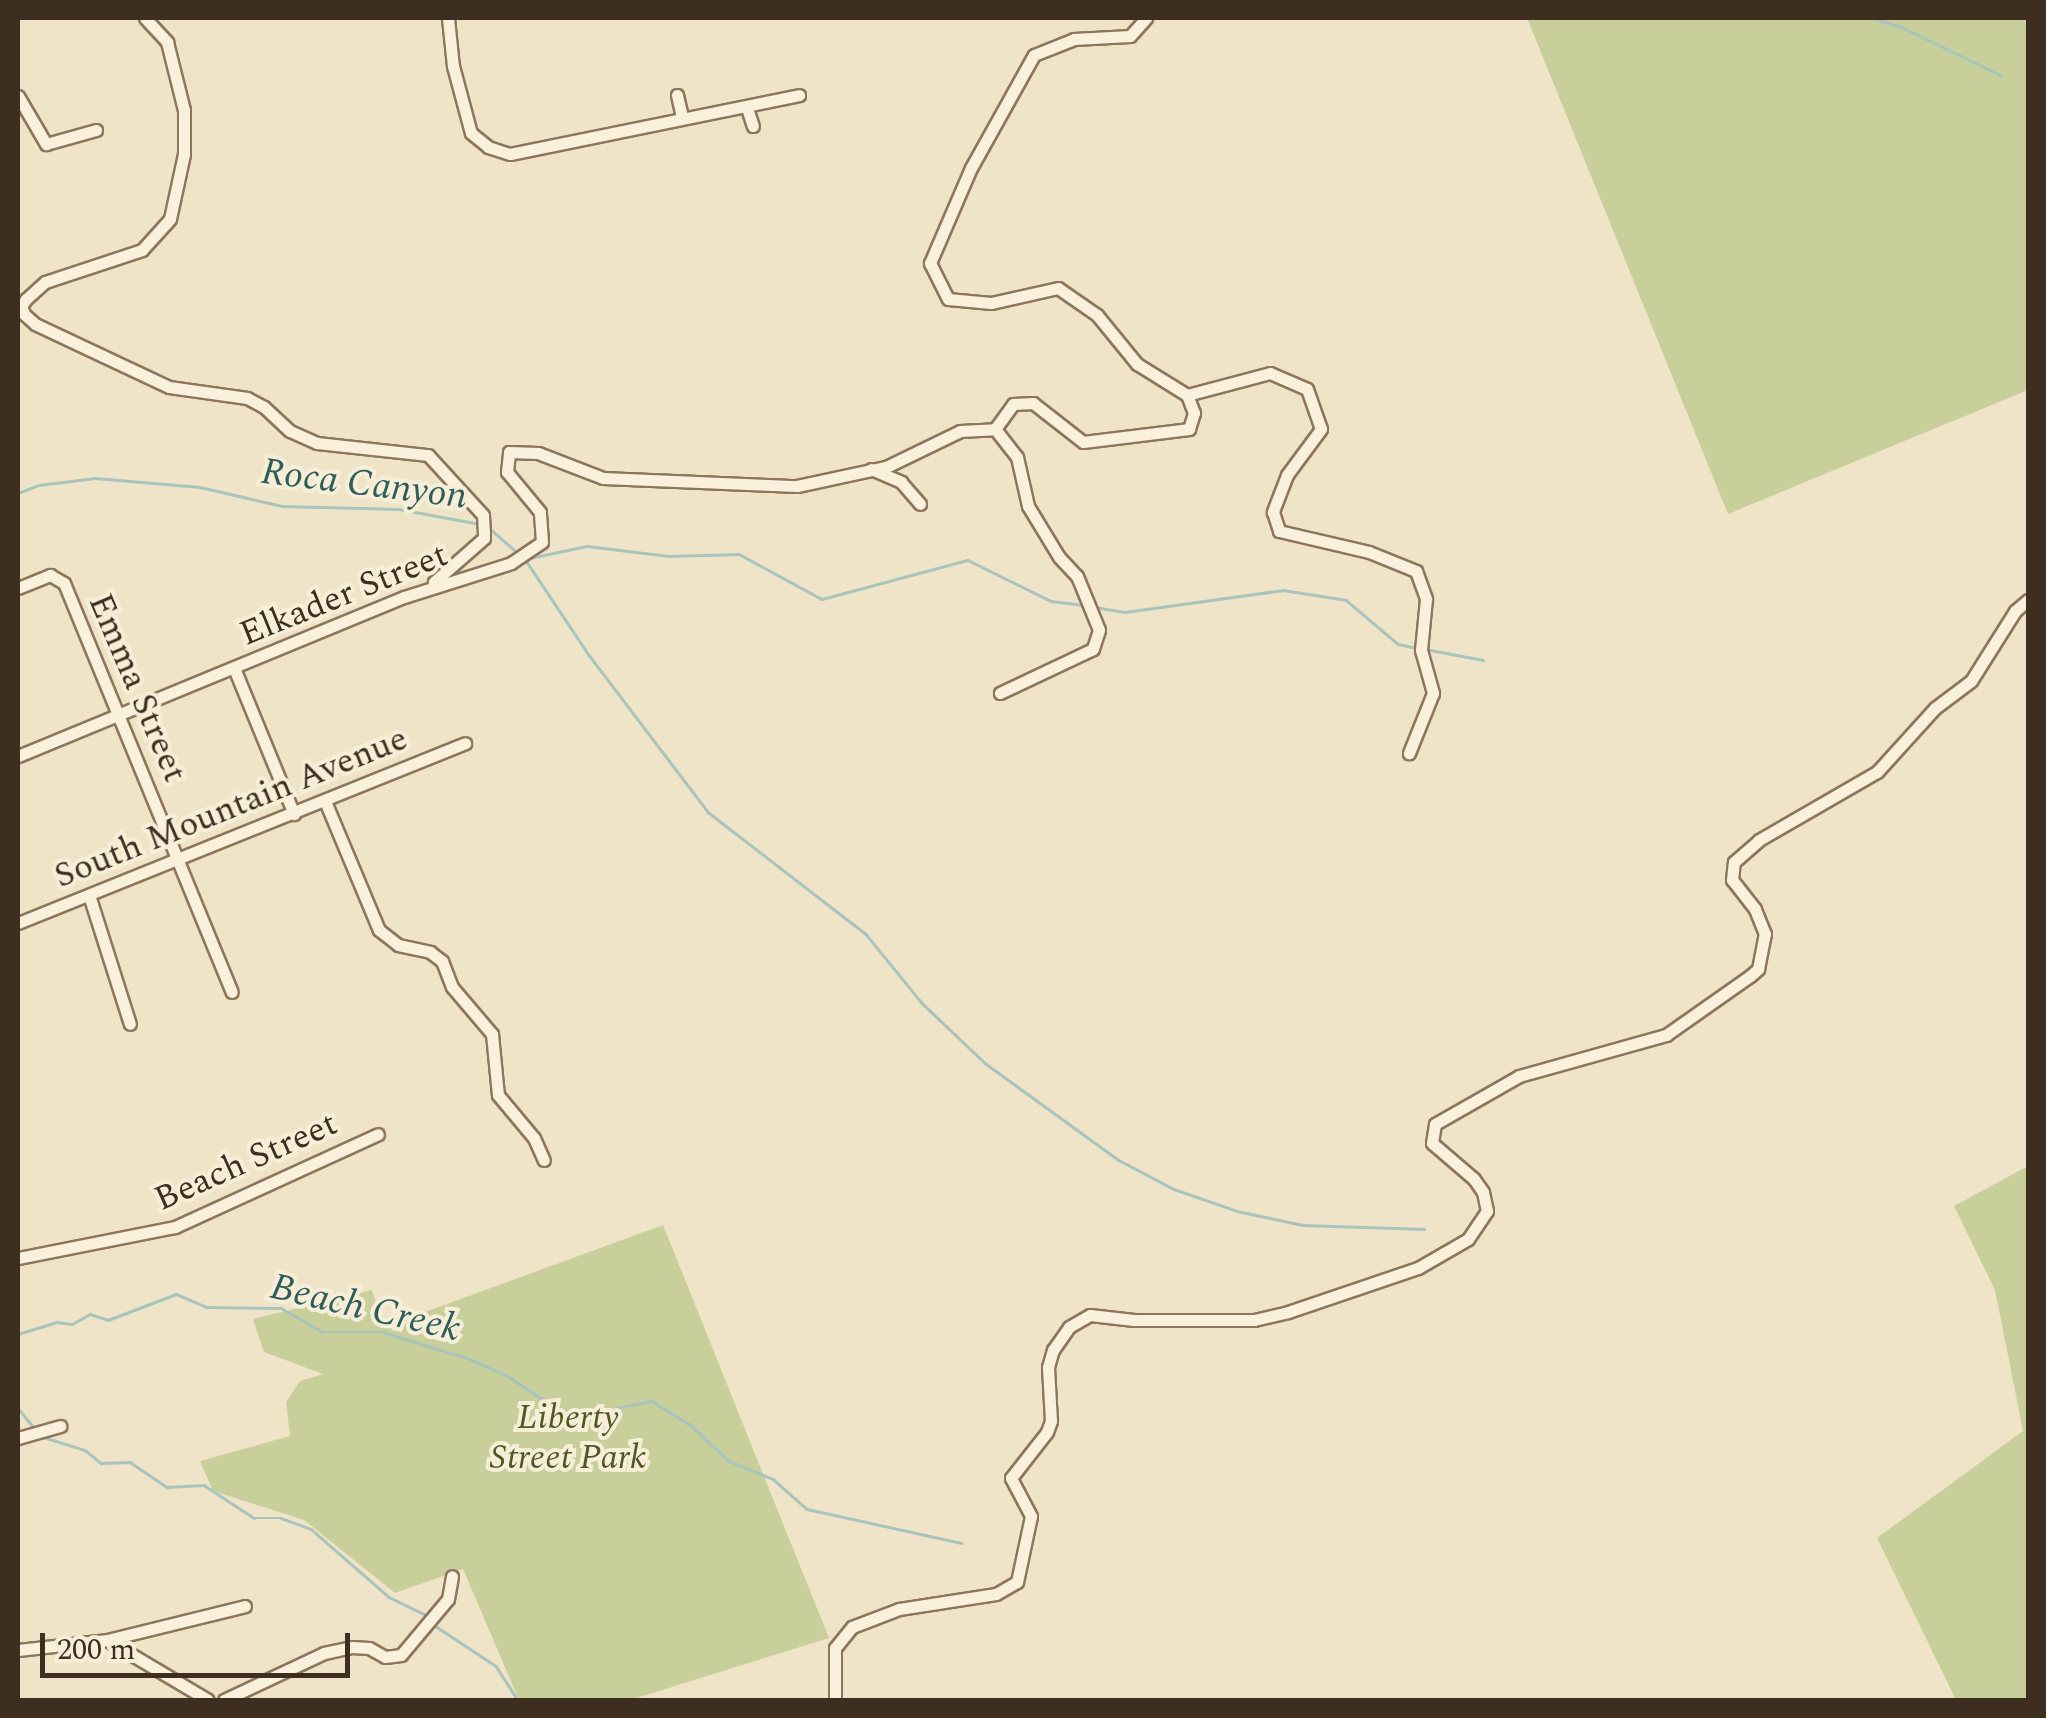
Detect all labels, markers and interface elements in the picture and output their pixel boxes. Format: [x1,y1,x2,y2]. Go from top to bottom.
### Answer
water label: Roca Canyon [258,450,470,520]
street label: Elkader Street [234,534,454,656]
street label: Emma Street [78,587,196,789]
street label: South Mountain Avenue [48,718,414,898]
street label: Beach Street [148,1103,344,1221]
water label: Beach Creek [266,1265,464,1353]
park label: Liberty Street Park [490,1397,646,1479]
scale bar [45,1613,355,1675]
text: 200 m [57,1627,135,1673]

